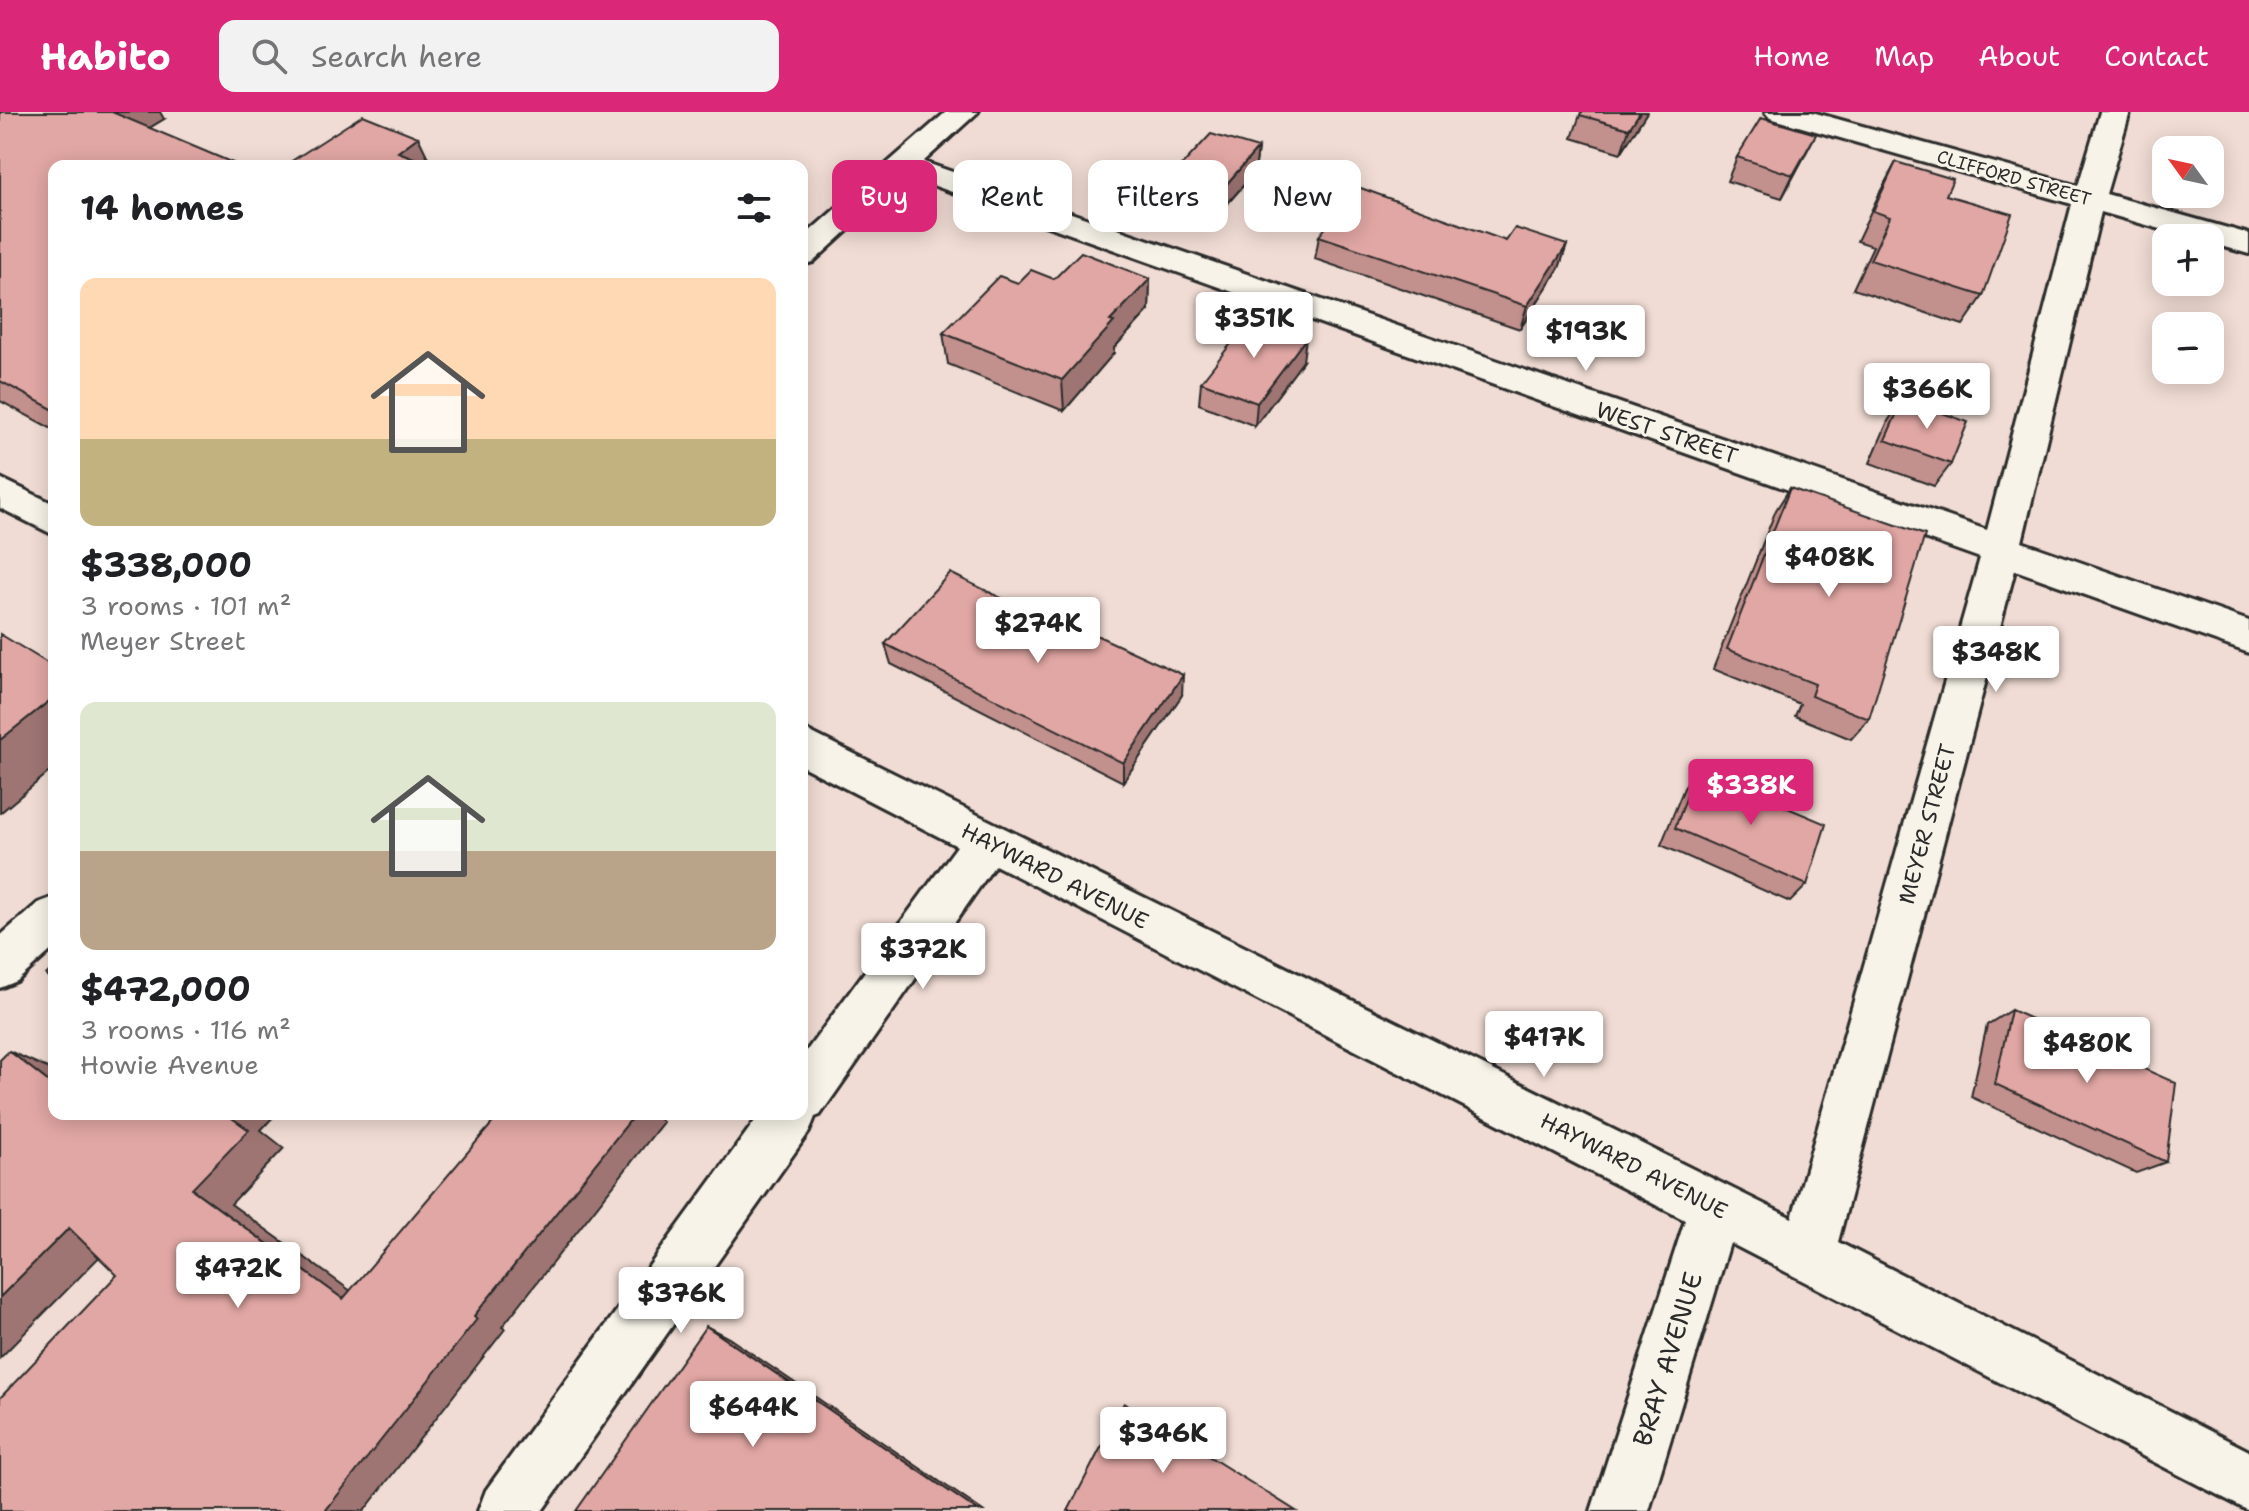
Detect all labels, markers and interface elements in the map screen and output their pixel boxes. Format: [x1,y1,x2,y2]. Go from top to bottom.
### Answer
search box [219,20,779,92]
text: Habito [40,31,171,82]
icon: search [247,34,291,78]
text: Search here [311,36,482,77]
text: Home [1753,37,1830,75]
text: Map [1874,37,1934,75]
text: About [1978,37,2060,75]
text: Contact [2104,37,2209,75]
north arrow [2152,136,2224,208]
map controls [2152,136,2224,384]
street label: CLIFFORD STREET [1934,144,2094,212]
chip: Buy [832,160,937,232]
chip: Rent [953,160,1072,232]
chip: Filters [1088,160,1228,232]
chip: New [1244,160,1361,232]
text: 14 homes [80,185,244,231]
icon: filters [732,186,776,230]
button: + [2152,224,2224,296]
pin: $351K [1198,292,1310,360]
text: $351K [1214,300,1294,335]
pin: $193K [1530,305,1642,373]
button: − [2152,312,2224,384]
text: $193K [1545,313,1627,348]
icon: home [356,330,500,474]
pin: $366K [1871,363,1983,431]
text: $366K [1882,371,1972,406]
street label: WEST STREET [1592,395,1742,471]
pin: $408K [1773,531,1885,599]
text: $408K [1784,539,1874,574]
text: $338,000 [80,542,252,588]
text: 3 rooms · 101 m² [80,588,291,623]
pin: $274K [982,597,1094,665]
text: $274K [994,605,1082,640]
text: Meyer Street [80,623,246,658]
pin: $348K [1940,626,2052,694]
text: $348K [1951,634,2041,669]
street label: MEYER STREET [1892,740,1962,907]
icon: home [356,754,500,898]
pin: $338K [1695,759,1807,827]
text: $338K [1706,767,1796,802]
street label: HAYWARD AVENUE [956,816,1154,936]
pin: $372K [867,923,979,991]
text: $372K [879,931,967,966]
text: $472,000 [80,966,251,1012]
pin: $417K [1488,1011,1600,1079]
text: 3 rooms · 116 m² [80,1012,291,1047]
pin: $480K [2031,1017,2143,1085]
text: $417K [1503,1019,1585,1054]
text: $480K [2042,1025,2132,1060]
text: Howie Avenue [80,1047,259,1082]
street label: HAYWARD AVENUE [1535,1106,1733,1226]
pin: $472K [182,1242,294,1310]
text: $472K [194,1250,282,1285]
pin: $376K [625,1267,737,1335]
street label: BRAY AVENUE [1624,1268,1710,1450]
text: $376K [637,1275,725,1310]
pin: $644K [697,1381,809,1449]
text: $644K [708,1389,798,1424]
pin: $346K [1107,1407,1219,1475]
text: $346K [1118,1415,1208,1450]

